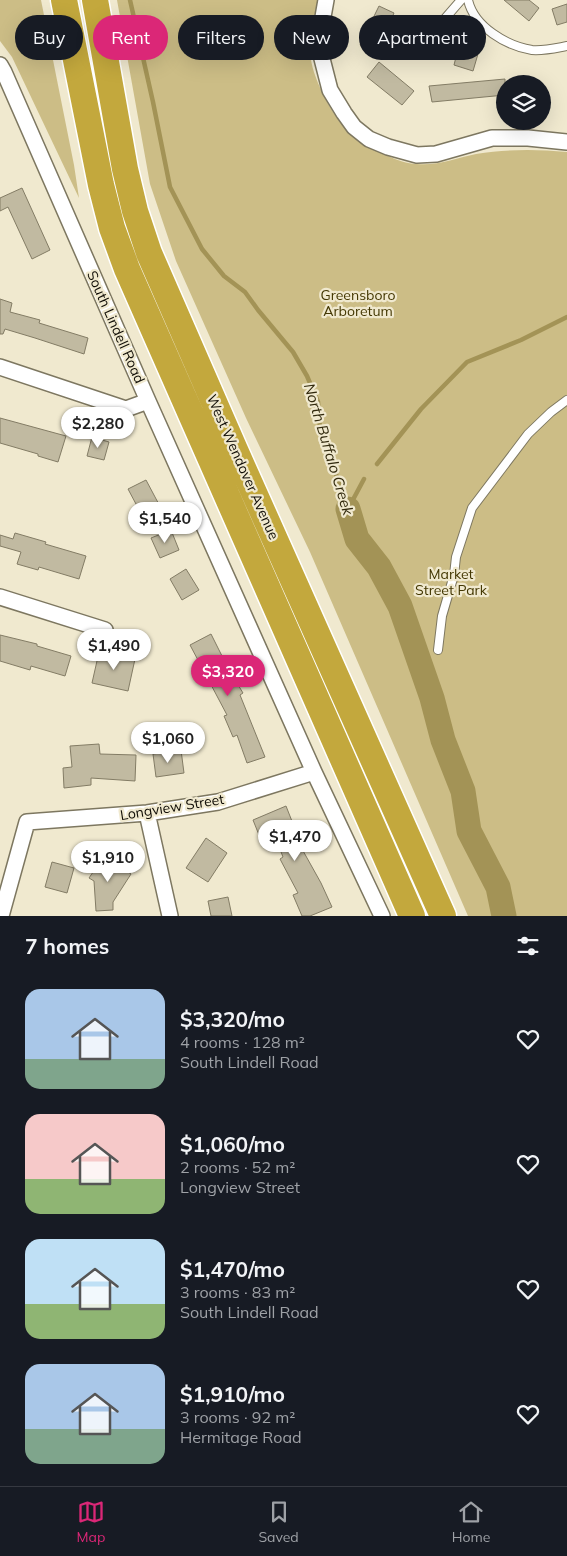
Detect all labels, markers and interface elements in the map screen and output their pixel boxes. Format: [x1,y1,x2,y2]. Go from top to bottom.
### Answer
chip: Buy [15,15,83,60]
chip: Rent [93,15,168,60]
chip: Filters [178,15,264,60]
chip: New [274,15,349,60]
chip: Apartment [359,15,486,60]
map controls [496,75,551,130]
button: layers [496,75,551,130]
street label: South Lindell Road [83,268,149,386]
park label: Greensboro Arboretum [321,286,396,320]
water label: North Buffalo Creek [300,381,358,518]
street label: West Wendover Avenue [203,392,283,542]
pin: $2,280 [57,406,139,449]
text: $2,280 [72,413,124,433]
pin: $1,540 [124,502,206,544]
text: $1,540 [139,508,191,528]
park label: Market Street Park [415,565,488,599]
pin: $1,490 [73,628,155,671]
text: $1,490 [88,635,140,655]
pin: $3,320 [187,654,269,697]
text: $3,320 [202,661,254,681]
pin: $1,060 [127,722,209,764]
text: $1,060 [142,728,194,748]
street label: Longview Street [119,790,225,824]
pin: $1,470 [254,820,336,862]
text: $1,470 [269,826,321,846]
pin: $1,910 [67,840,149,883]
text: $1,910 [82,847,134,867]
icon: filters [514,932,542,960]
text: 7 homes [25,933,109,959]
text: $3,320/mo [180,1006,285,1032]
icon: home [65,1009,125,1069]
icon: heart [514,1025,542,1053]
text: 4 rooms · 128 m² [180,1032,305,1052]
text: South Lindell Road [180,1052,319,1072]
text: $1,060/mo [180,1131,285,1157]
icon: home [65,1134,125,1194]
icon: heart [514,1150,542,1178]
text: 2 rooms · 52 m² [180,1157,295,1177]
text: Longview Street [180,1177,300,1197]
text: $1,470/mo [180,1256,285,1282]
icon: home [65,1259,125,1319]
icon: heart [514,1275,542,1303]
text: 3 rooms · 83 m² [180,1282,295,1302]
text: South Lindell Road [180,1302,319,1322]
text: $1,910/mo [180,1381,285,1407]
icon: home [65,1384,125,1444]
icon: heart [514,1400,542,1428]
text: 3 rooms · 92 m² [180,1407,295,1427]
text: Hermitage Road [180,1427,302,1447]
tab: Map [77,1498,105,1546]
tab: Saved [258,1498,299,1546]
tab: Home [452,1498,490,1546]

